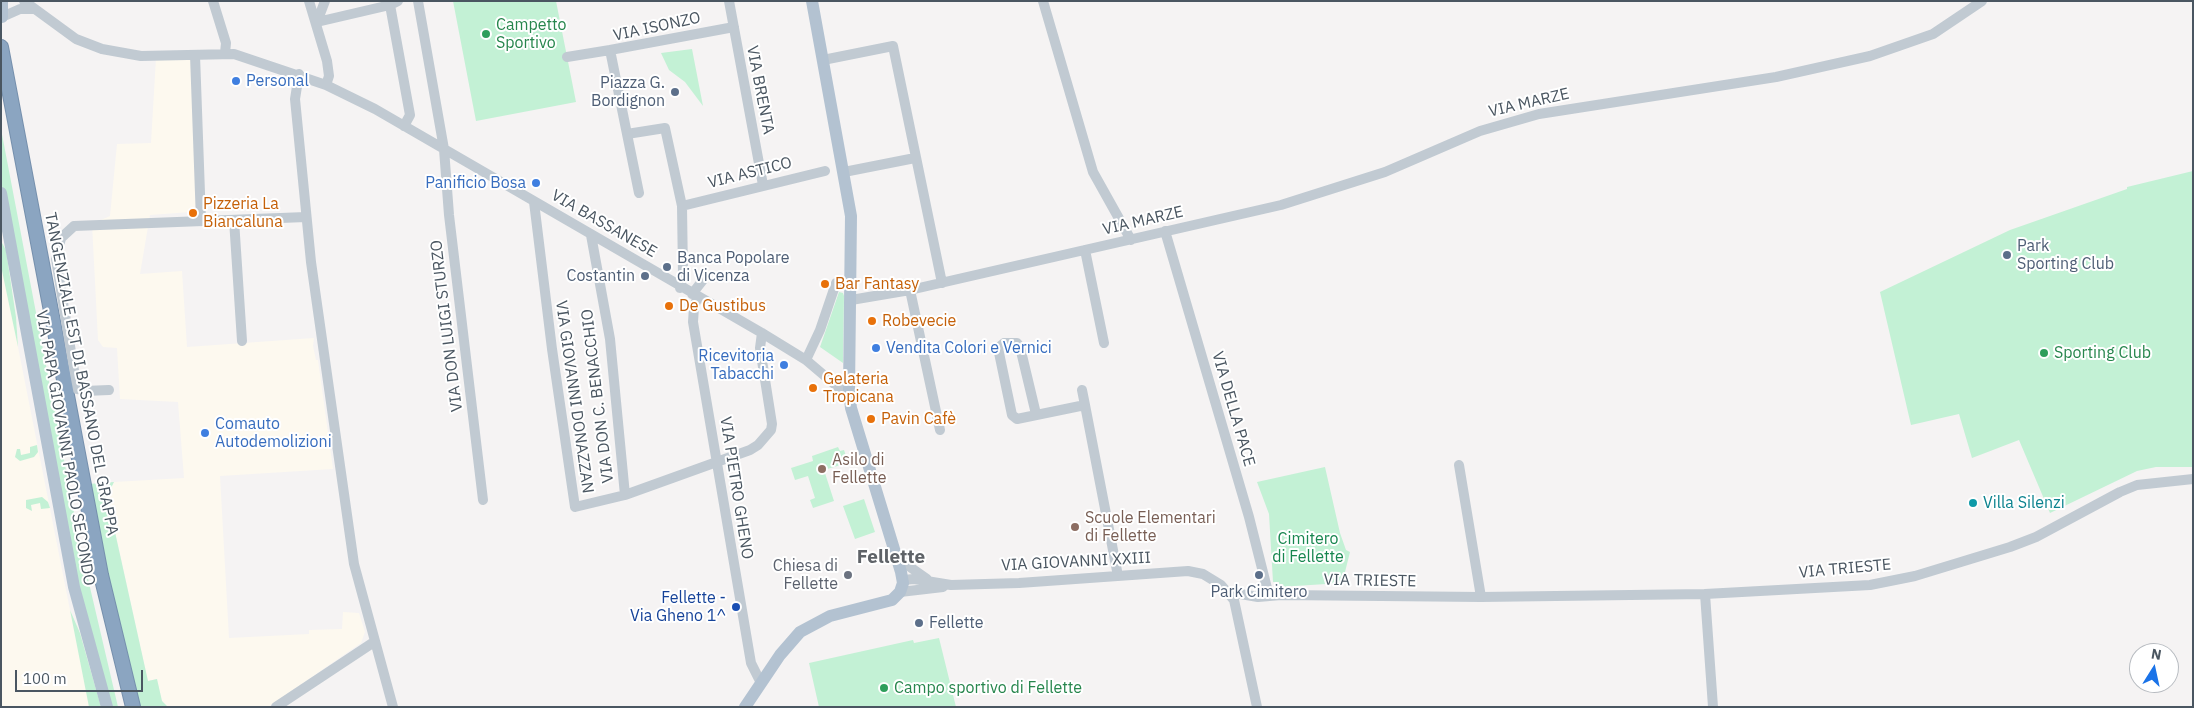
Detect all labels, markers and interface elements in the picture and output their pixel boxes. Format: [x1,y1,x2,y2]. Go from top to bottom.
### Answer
street label: VIA ISONZO [612,8,702,46]
place label: Campetto Sportivo [496,15,566,53]
marker: Campetto Sportivo [480,28,492,40]
street label: VIA BRENTA [742,44,778,136]
place label: Personal [246,71,309,91]
place label: Piazza G. Bordignon [591,73,665,111]
marker: Personal [230,75,242,87]
street label: VIA MARZE [1487,84,1571,122]
marker: Piazza G. Bordignon [669,86,681,98]
street label: VIA ASTICO [706,153,794,193]
place label: Panificio Bosa [425,173,526,193]
marker: Panificio Bosa [530,177,542,189]
street label: VIA BASSANESE [548,186,660,262]
place label: Pizzeria La Biancaluna [203,194,283,232]
street label: VIA MARZE [1101,202,1185,240]
marker: Pizzeria La Biancaluna [187,207,199,219]
street label: TANGENZIALE EST DI BASSANO DEL GRAPPA [40,211,122,537]
place label: Park Sporting Club [2017,236,2114,274]
street label: VIA DON LUIGI STURZO [427,239,467,413]
place label: Banca Popolare di Vicenza [677,248,789,286]
marker: Park Sporting Club [2001,249,2013,261]
marker: Banca Popolare di Vicenza [661,261,673,273]
place label: Costantin [566,266,635,286]
marker: Costantin [639,270,651,282]
place label: Bar Fantasy [835,274,919,294]
marker: Bar Fantasy [819,278,831,290]
place label: De Gustibus [679,296,766,316]
street label: VIA GIOVANNI DONAZZAN [551,299,597,495]
marker: De Gustibus [663,300,675,312]
street label: VIA DON C. BENACCHIO [578,308,618,484]
street label: VIA PAPA GIOVANNI PAOLO SECONDO [31,309,99,587]
place label: Robevecie [882,311,956,331]
marker: Robevecie [866,315,878,327]
place label: Vendita Colori e Vernici [886,338,1052,358]
marker: Vendita Colori e Vernici [870,342,882,354]
place label: Sporting Club [2054,343,2151,363]
place label: Ricevitoria Tabacchi [698,346,774,384]
marker: Sporting Club [2038,347,2050,359]
street label: VIA DELLA PACE [1207,349,1259,469]
marker: Ricevitoria Tabacchi [778,359,790,371]
place label: Gelateria Tropicana [823,369,894,407]
marker: Gelateria Tropicana [807,382,819,394]
place label: Pavin Cafè [881,409,956,429]
marker: Pavin Cafè [865,413,877,425]
place label: Comauto Autodemolizioni [215,414,332,452]
street label: VIA PIETRO GHENO [715,415,757,561]
marker: Comauto Autodemolizioni [199,427,211,439]
place label: Asilo di Fellette [832,450,887,488]
marker: Asilo di Fellette [816,463,828,475]
place label: Villa Silenzi [1983,493,2065,513]
marker: Villa Silenzi [1967,497,1979,509]
place label: Scuole Elementari di Fellette [1085,508,1216,546]
marker: Scuole Elementari di Fellette [1069,521,1081,533]
park label: Cimitero di Fellette [1272,529,1344,567]
district label: Fellette [857,547,925,569]
street label: VIA GIOVANNI XXIII [1001,548,1151,576]
street label: VIA TRIESTE [1798,555,1892,583]
place label: Chiesa di Fellette [773,556,838,594]
marker: Chiesa di Fellette [842,569,854,581]
marker: Park Cimitero [1253,569,1265,581]
street label: VIA TRIESTE [1323,571,1417,591]
place label: Park Cimitero [1210,582,1308,602]
place label: Fellette - Via Gheno 1^ [630,588,726,626]
marker: Fellette - Via Gheno 1^ [730,601,742,613]
place label: Fellette [929,613,984,633]
marker: Fellette [913,617,925,629]
north arrow [2129,643,2179,693]
text: N [2150,644,2163,664]
scale bar [18,660,145,692]
text: 100 m [23,669,67,688]
place label: Campo sportivo di Fellette [894,678,1082,698]
marker: Campo sportivo di Fellette [878,682,890,694]

